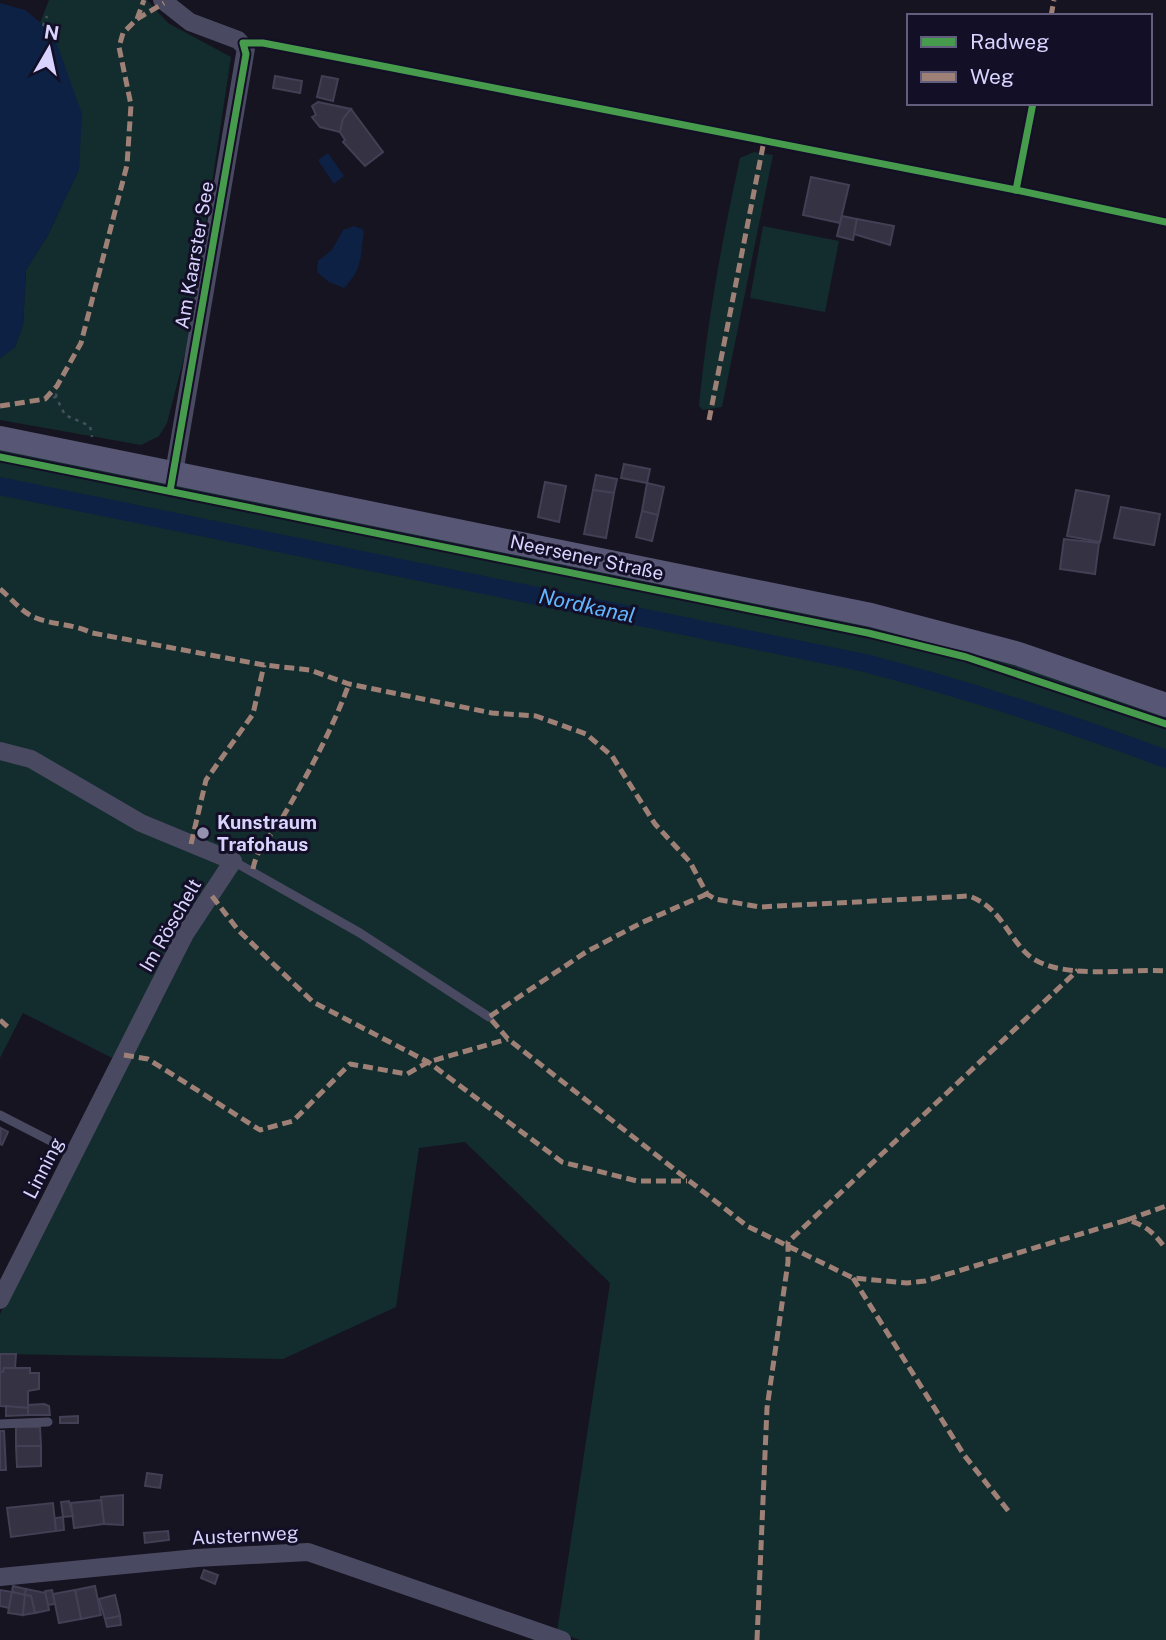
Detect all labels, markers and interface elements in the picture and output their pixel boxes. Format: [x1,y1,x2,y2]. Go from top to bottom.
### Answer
north arrow [14,14,84,84]
legend [907,14,1152,105]
text: N [43,20,61,44]
text: Radweg [970,29,1049,54]
text: Weg [970,64,1014,89]
street label: Am Kaarster See [170,180,218,330]
street label: Neersener Straße [508,530,666,584]
water label: Nordkanal [537,583,638,628]
place label: Kunstraum Trafohaus [217,811,317,855]
marker: Kunstraum Trafohaus [195,825,211,841]
street label: Im Röschelt [135,875,205,975]
street label: Linning [18,1134,68,1202]
street label: Austernweg [191,1521,299,1549]

